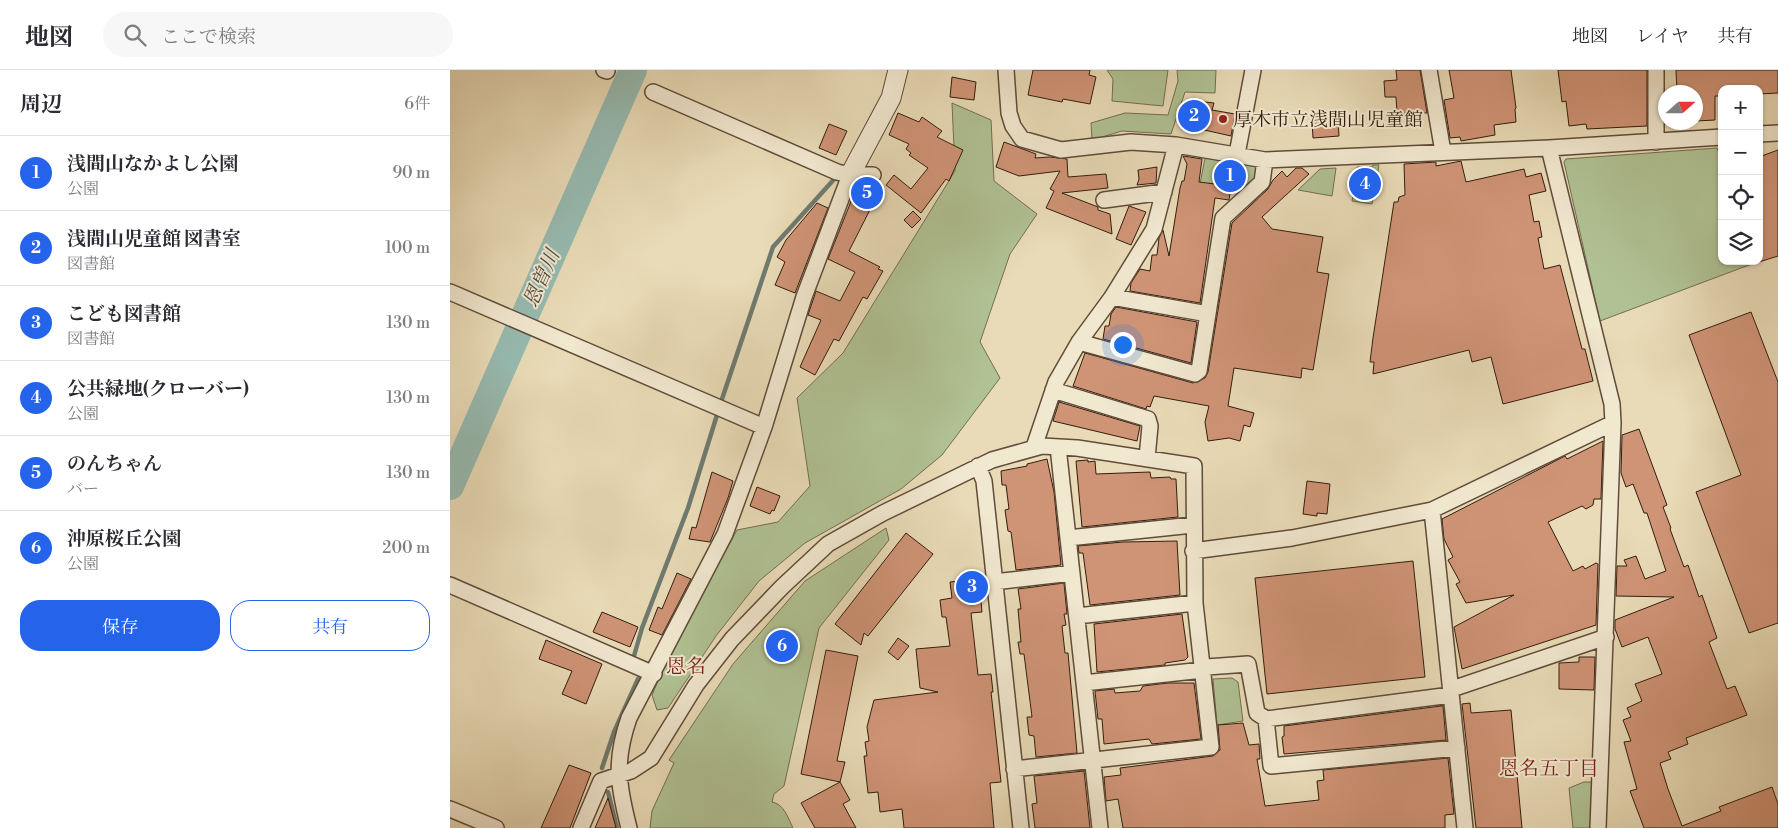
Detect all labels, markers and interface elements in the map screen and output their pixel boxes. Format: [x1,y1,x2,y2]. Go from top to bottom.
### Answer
search box [103,12,453,57]
icon: search [121,21,149,49]
text: 地図 [25,23,73,53]
text: ここで検索 [161,25,256,49]
text: 地図 [1572,25,1608,48]
text: レイヤ [1636,25,1689,48]
text: 共有 [1717,25,1753,48]
north arrow [1658,85,1703,130]
map controls [1718,85,1763,265]
button: + [1718,85,1763,130]
text: 周辺 [20,92,62,118]
text: 6件 [404,94,430,114]
pin: 2 [1178,97,1210,135]
place label: 厚木市立浅間山児童館 [1233,108,1423,132]
marker: 厚木市立浅間山児童館 [1217,113,1229,125]
button: − [1718,130,1763,175]
text: 浅間山なかよし公園 [67,152,238,176]
pin: 1 [1214,157,1246,195]
text: 1 [32,163,40,183]
text: 90 m [392,163,430,183]
pin: 4 [1349,165,1381,203]
pin: 5 [851,174,883,212]
button: locate [1718,175,1763,220]
text: 公園 [67,179,99,199]
button: layers [1718,220,1763,265]
text: 浅間山児童館 図書室 [67,227,241,251]
text: 2 [31,238,41,258]
text: 100 m [385,238,430,258]
water label: 恩曽川 [519,244,567,311]
text: 図書館 [67,254,115,274]
text: こども図書館 [67,302,181,326]
text: 3 [31,313,41,333]
text: 130 m [386,313,430,333]
text: 図書館 [67,329,115,349]
your location [1110,332,1136,358]
text: 公共緑地(クローバー) [67,377,249,401]
text: 4 [31,388,41,408]
text: 130 m [386,388,430,408]
text: 公園 [67,404,99,424]
text: のんちゃん [67,452,162,476]
text: 5 [31,463,41,483]
text: 130 m [386,463,430,483]
text: バー [67,479,99,499]
text: 沖原桜丘公園 [67,527,181,551]
text: 6 [31,538,41,558]
text: 200 m [382,538,430,558]
text: 公園 [67,554,99,574]
pin: 3 [956,568,988,606]
button: 保存 [20,600,220,651]
button: 共有 [230,600,430,651]
pin: 6 [766,627,798,665]
district label: 恩名 [666,655,706,680]
district label: 恩名五丁目 [1499,757,1599,782]

